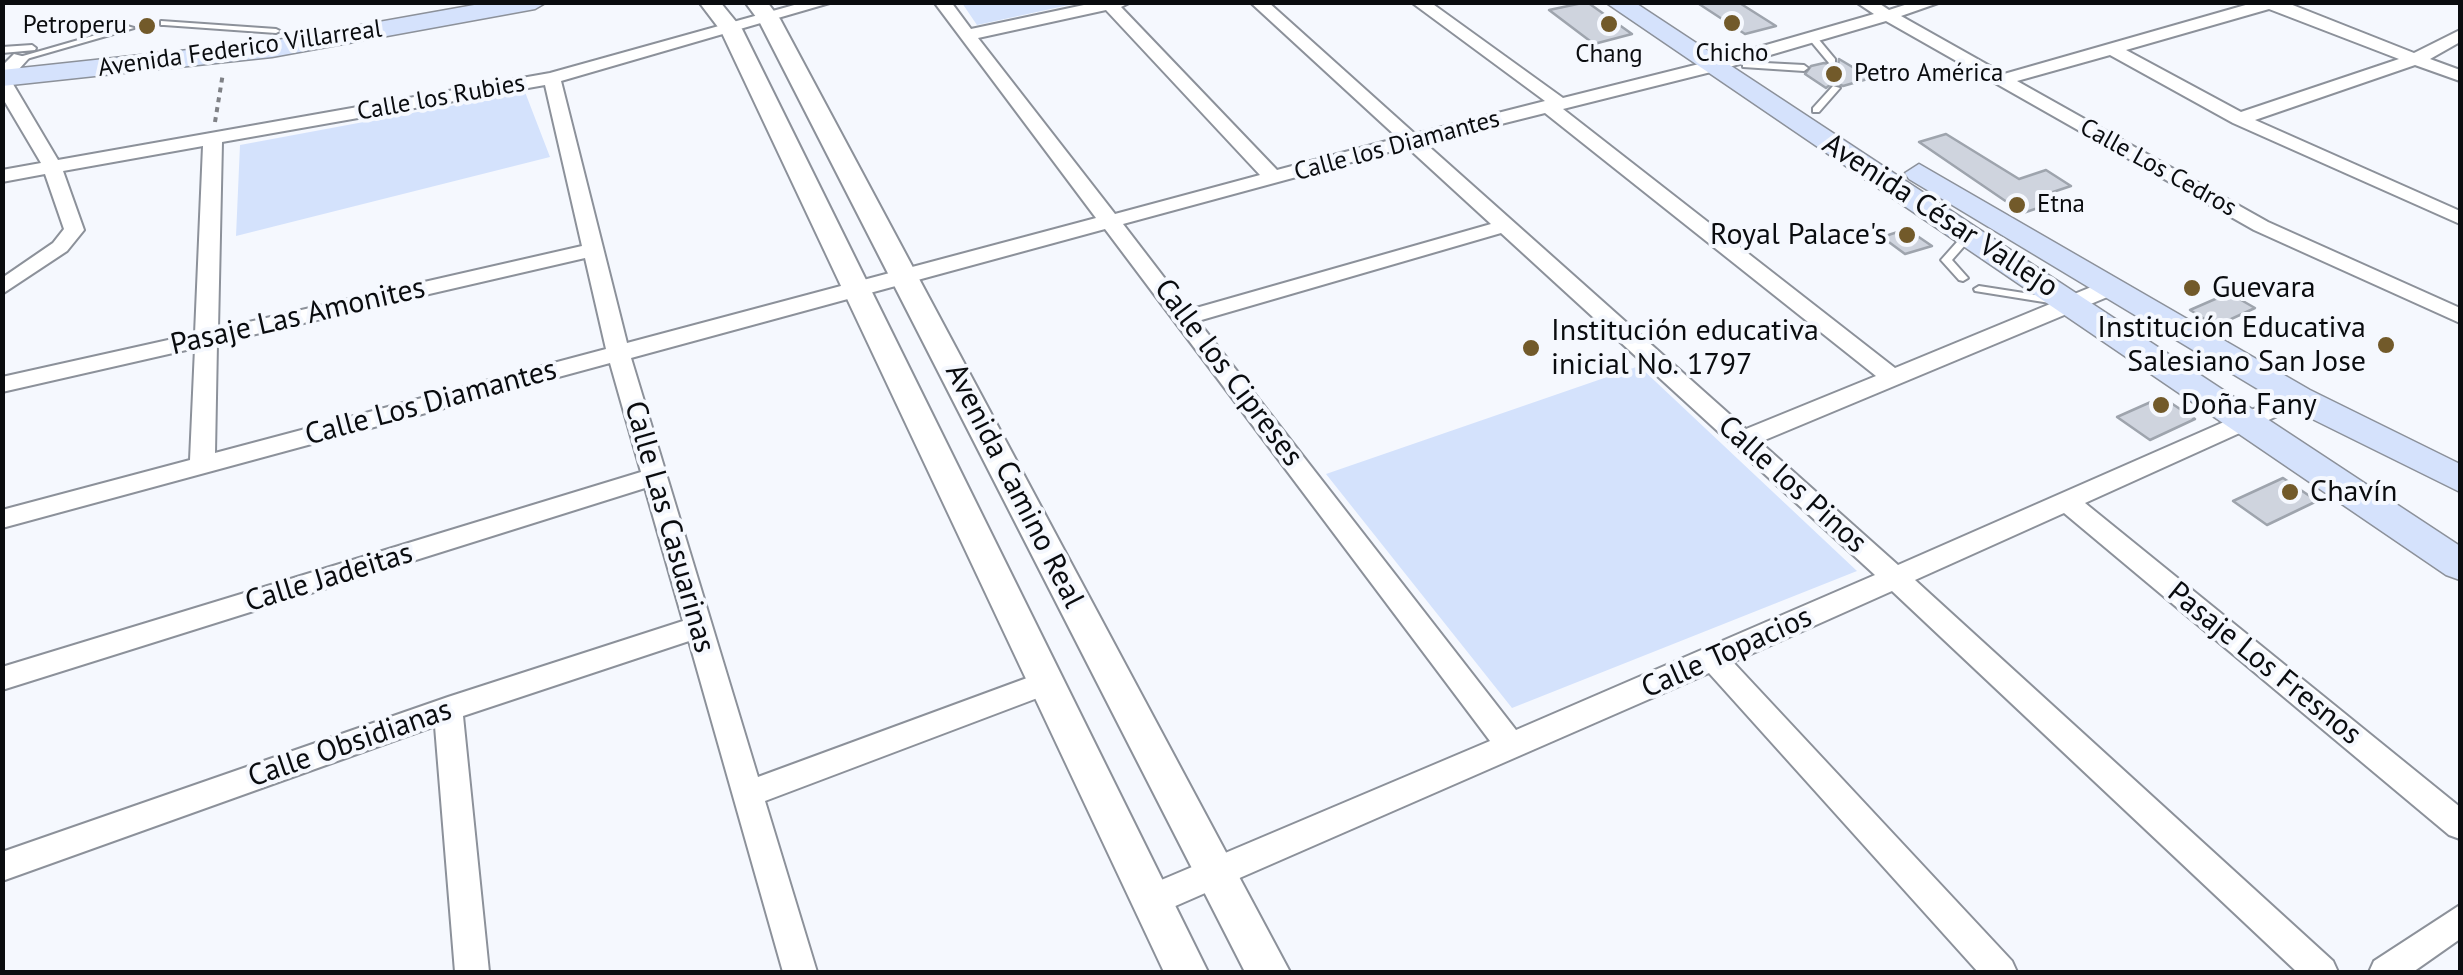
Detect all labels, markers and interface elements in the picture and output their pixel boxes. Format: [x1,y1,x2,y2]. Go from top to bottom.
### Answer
place label: Petroperu [23,11,127,41]
marker: Chicho [1721,12,1743,34]
marker: Chang [1598,13,1620,35]
street label: Avenida Federico Villarreal [96,14,384,84]
marker: Petroperu [136,15,158,37]
place label: Chicho [1696,39,1768,69]
place label: Chang [1575,40,1643,70]
place label: Petro América [1854,59,2003,89]
marker: Petro América [1823,63,1845,85]
street label: Calle los Rubies [355,68,527,128]
street label: Calle los Diamantes [1291,104,1503,188]
street label: Calle Los Cedros [2075,113,2241,223]
street label: Avenida César Vallejo [1815,126,2065,306]
place label: Etna [2037,190,2085,220]
marker: Etna [2006,194,2028,216]
place label: Royal Palace's [1710,217,1887,253]
marker: Royal Palace's [1896,224,1918,246]
street label: Pasaje Las Amonites [167,270,429,364]
place label: Guevara [2212,270,2316,306]
street label: Calle los Cipreses [1146,272,1310,474]
marker: Guevara [2181,277,2203,299]
place label: Institución Educativa Salesiano San Jose [2097,310,2366,380]
place label: Institución educativa inicial No. 1797 [1551,313,1819,384]
marker: Institución Educativa Salesiano San Jose [2375,334,2397,356]
marker: Institución educativa inicial No. 1797 [1520,337,1542,359]
street label: Calle Los Diamantes [301,352,561,454]
street label: Avenida Camino Real [937,358,1091,614]
place label: Doña Fany [2181,387,2317,423]
marker: Doña Fany [2150,394,2172,416]
street label: Calle Las Casuarinas [616,397,722,657]
street label: Calle los Pinos [1710,409,1874,561]
place label: Chavín [2310,474,2397,510]
marker: Chavín [2279,481,2301,503]
street label: Calle Jadeitas [241,535,417,621]
street label: Pasaje Los Fresnos [2160,575,2368,753]
street label: Calle Topacios [1636,599,1818,707]
street label: Calle Obsidianas [244,692,456,796]

